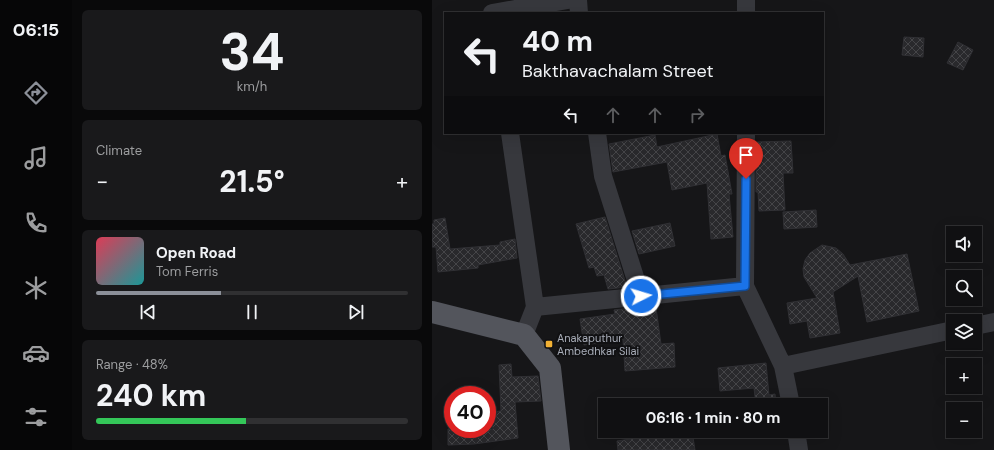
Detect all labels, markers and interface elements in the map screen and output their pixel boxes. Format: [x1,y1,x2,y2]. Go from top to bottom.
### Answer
text: 06:15 [13,18,59,42]
text: 34 [219,18,285,86]
text: 40 m [522,23,593,60]
icon: left [456,28,508,80]
text: Bakthavachalam Street [522,59,713,83]
text: km/h [237,78,267,95]
icon: directions [22,79,50,107]
icon: left [560,104,582,126]
icon: ahead [602,104,624,126]
icon: ahead [644,104,666,126]
icon: right [686,104,708,126]
pin [729,138,763,179]
text: Climate [96,142,142,159]
icon: music [22,144,50,172]
icon: arrive [735,144,757,166]
text: 21.5° [219,162,285,201]
text: − [96,167,108,196]
text: + [396,167,408,196]
icon: phone [22,209,50,237]
map controls [946,226,982,438]
button: sound [946,226,982,262]
text: Open Road [156,243,236,263]
text: Tom Ferris [156,263,218,280]
button: search [946,270,982,306]
icon: climate [22,274,50,302]
position arrow [620,275,662,317]
icon: previous [137,301,159,323]
icon: pause [241,301,263,323]
icon: next [345,301,367,323]
button: layers [946,314,982,350]
place label: Anakaputhur Ambedhkar Silai [557,331,639,358]
icon: car [22,339,50,367]
marker: Anakaputhur Ambedhkar Silai [544,339,554,349]
text: Range · 48% [96,356,168,373]
button: + [946,358,982,394]
text: 240 km [96,376,206,415]
speed limit sign: 40 [444,386,496,438]
button: − [946,402,982,438]
icon: filters [22,403,50,431]
text: 06:16 · 1 min · 80 m [646,408,780,428]

